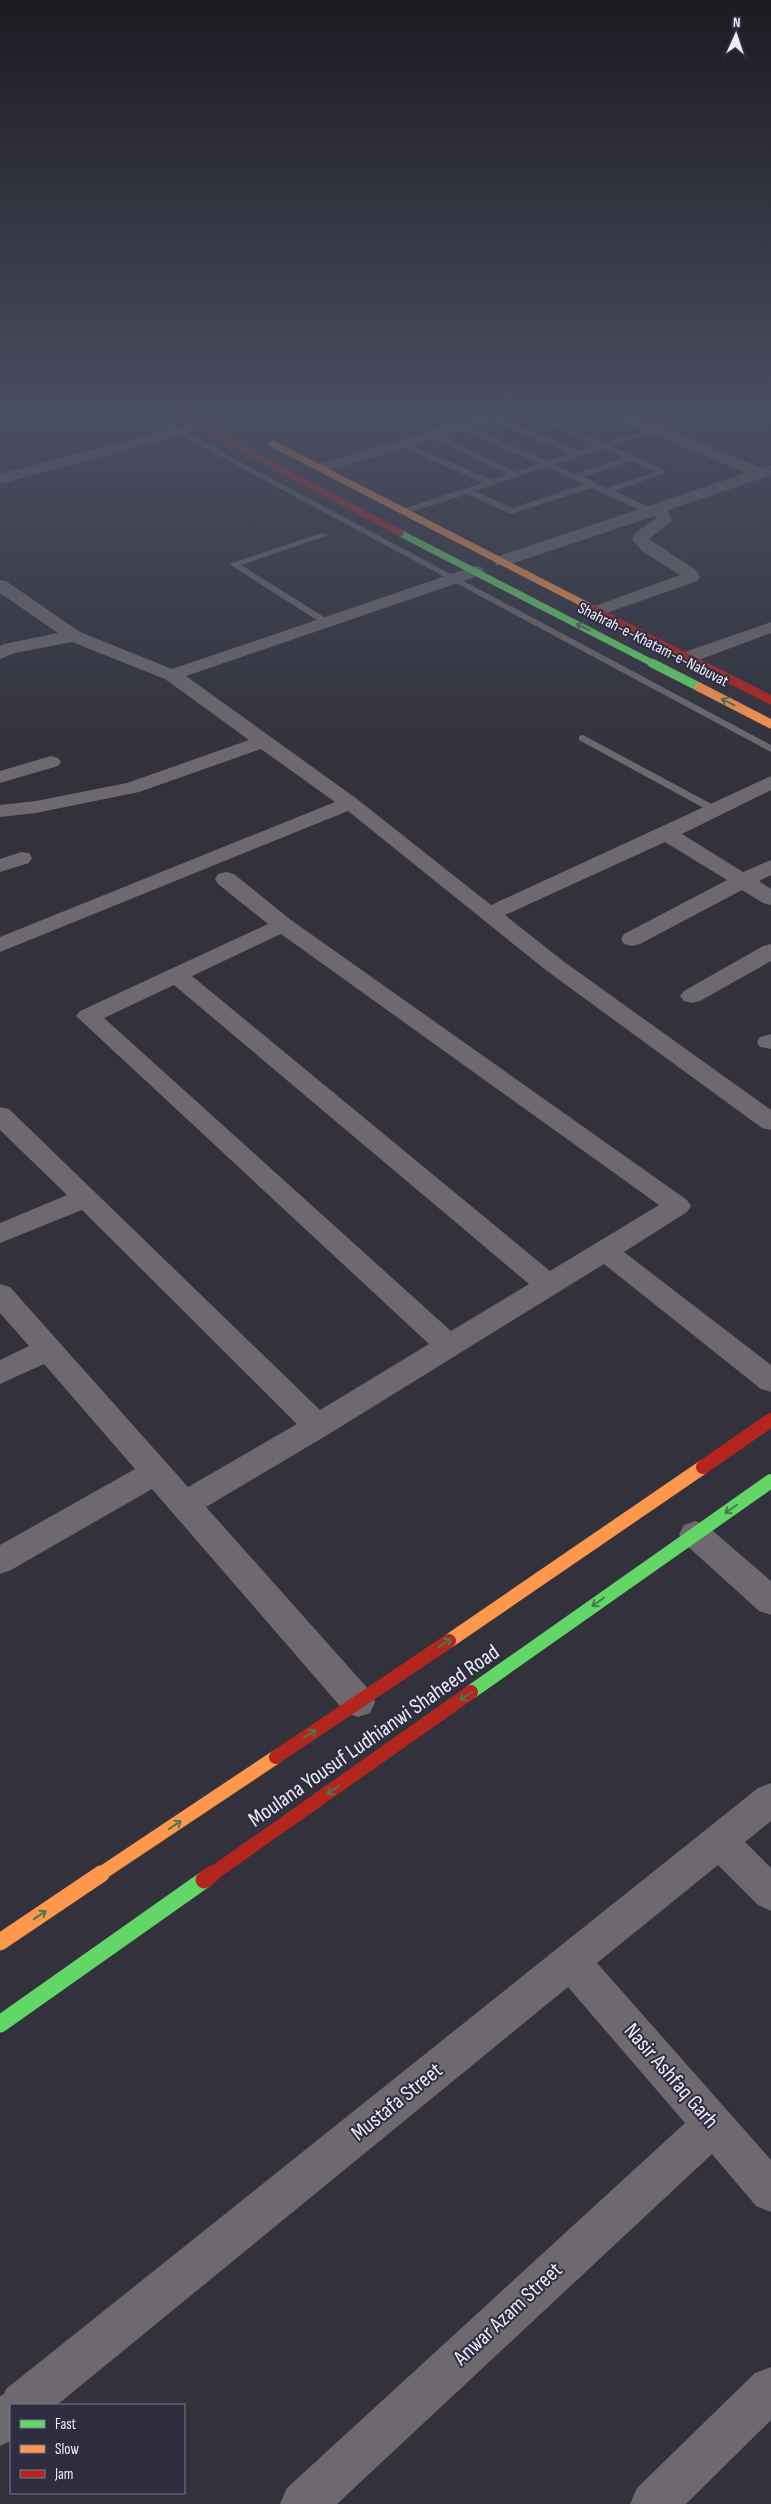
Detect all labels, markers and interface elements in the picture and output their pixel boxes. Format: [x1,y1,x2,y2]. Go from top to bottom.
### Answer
north arrow [711,10,761,60]
text: N [732,14,741,31]
street label: Shahrah-e-Khatam-e-Nabuvat [574,599,732,691]
one-way arrow [576,622,591,632]
one-way arrow [720,697,735,707]
one-way arrow [724,1504,738,1514]
one-way arrow [592,1597,606,1607]
one-way arrow [438,1638,452,1648]
street label: Moulana Yousuf Ludhianwi Shaheed Road [243,1639,505,1833]
one-way arrow [459,1691,473,1701]
one-way arrow [303,1729,317,1739]
one-way arrow [326,1785,340,1795]
one-way arrow [168,1819,182,1829]
one-way arrow [33,1910,47,1920]
street label: Nasir Ashfaq Garh [618,2018,724,2134]
street label: Mustafa Street [346,2057,448,2147]
street label: Аnwar Azam Street [447,2256,568,2372]
legend [10,2404,185,2494]
text: Fast [55,2415,77,2434]
text: Slow [55,2440,79,2459]
text: Jam [54,2465,73,2484]

